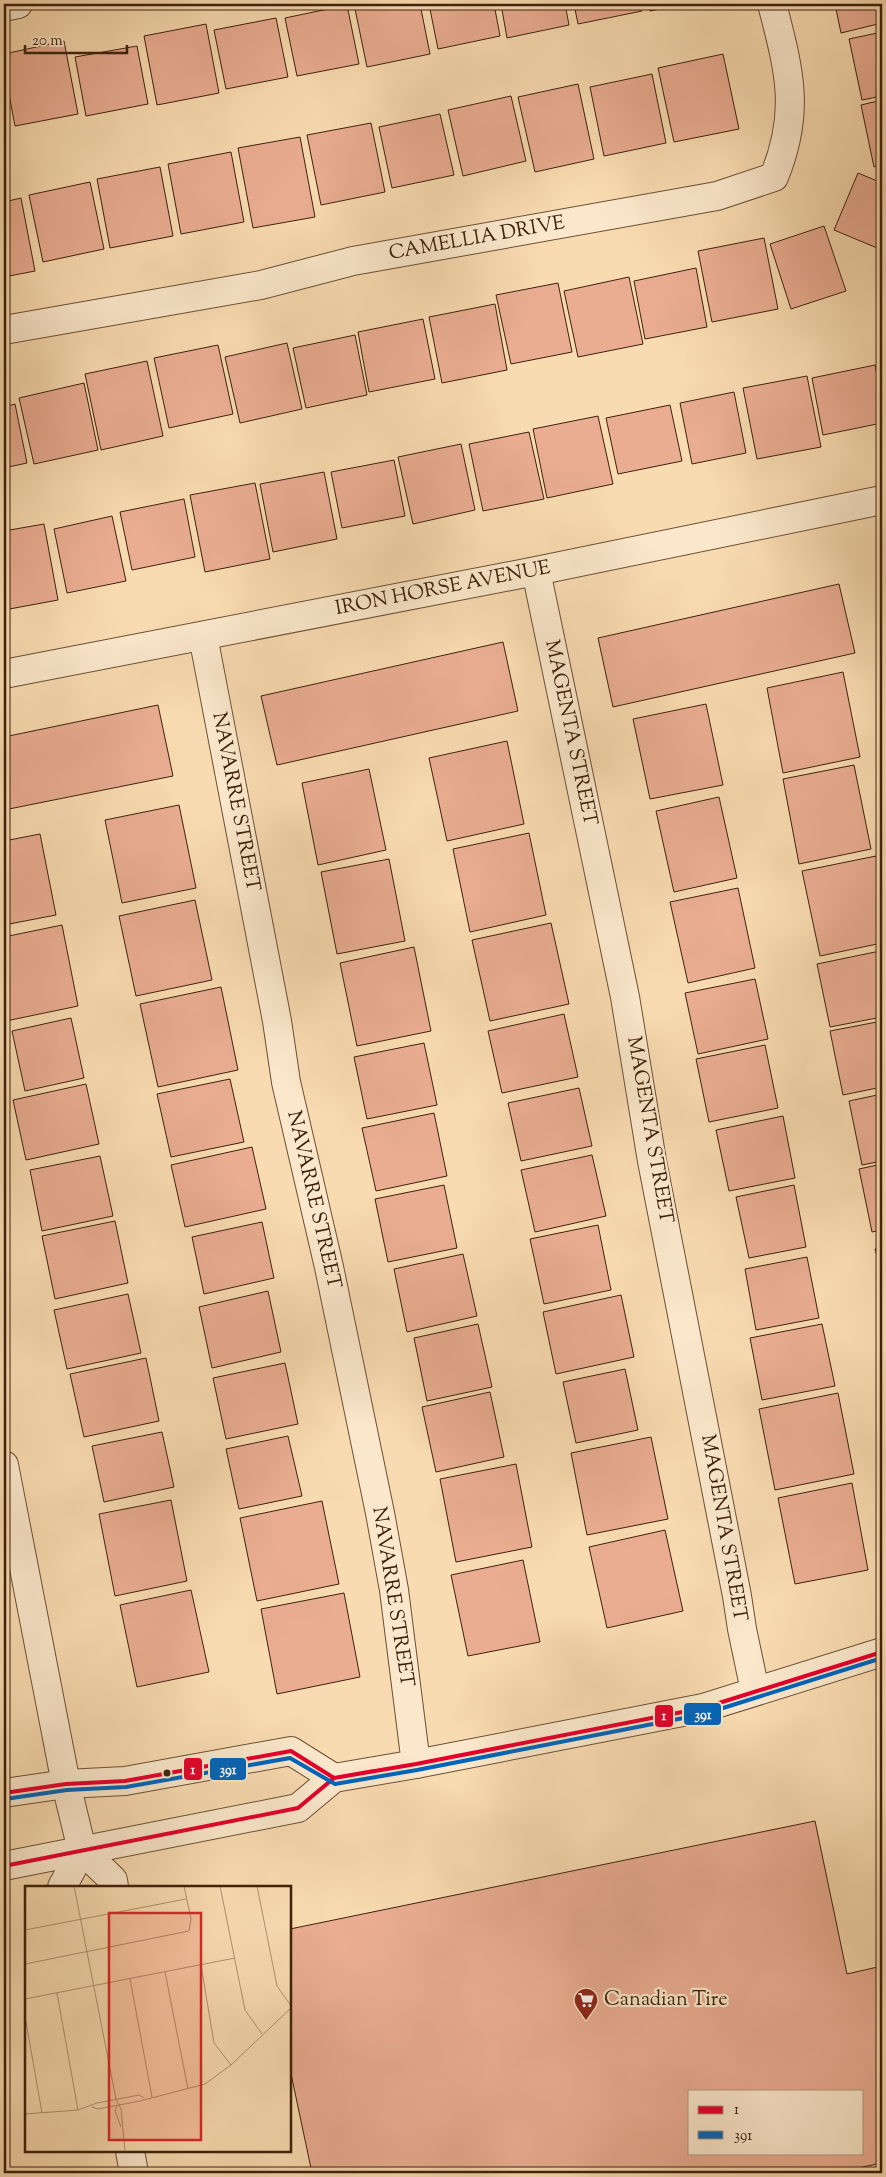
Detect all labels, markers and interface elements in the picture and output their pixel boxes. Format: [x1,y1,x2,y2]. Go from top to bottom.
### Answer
scale bar [25,22,128,54]
text: 20 m [32,31,63,52]
street label: CAMELLIA DRIVE [387,209,567,269]
street label: IRON HORSE AVENUE [333,554,553,624]
street label: MAGENTA STREET [536,637,604,829]
street label: NAVARRE STREET [203,710,267,894]
street label: MAGENTA STREET [618,1034,680,1226]
street label: NAVARRE STREET [278,1108,348,1292]
street label: MAGENTA STREET [692,1432,754,1624]
street label: NAVARRE STREET [363,1505,421,1689]
line badge: 391 [683,1702,722,1726]
line badge: 1 [654,1704,674,1728]
text: 391 [694,1706,712,1726]
text: 1 [662,1707,667,1727]
line badge: 1 [183,1757,203,1781]
line badge: 391 [209,1757,247,1781]
text: 1 [191,1761,196,1781]
text: 391 [219,1761,237,1781]
unlabelled marker [162,1768,172,1778]
inset map [25,1886,291,2152]
place label: Canadian Tire [604,1986,728,2015]
supermarket icon: Canadian Tire [573,1987,599,2021]
legend [688,2090,864,2154]
text: 1 [734,2100,739,2121]
text: 391 [734,2126,752,2147]

